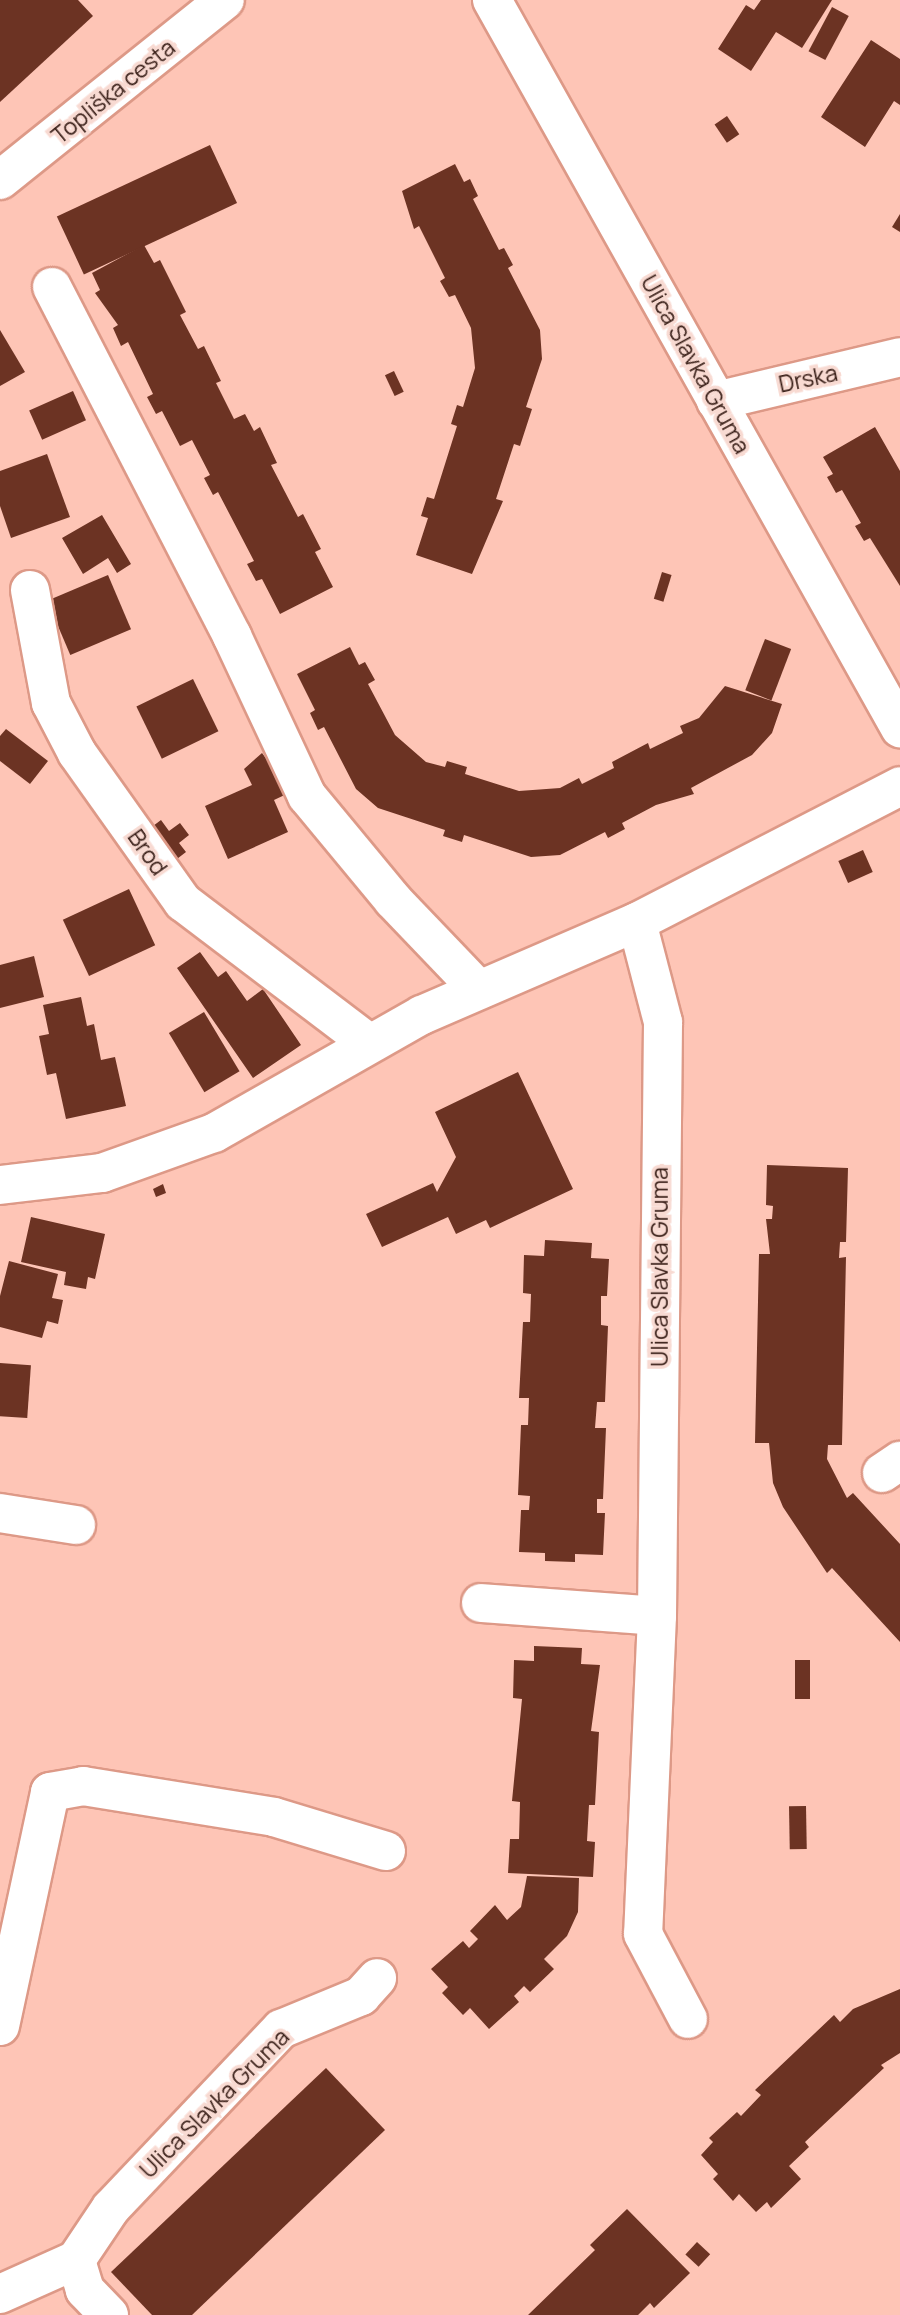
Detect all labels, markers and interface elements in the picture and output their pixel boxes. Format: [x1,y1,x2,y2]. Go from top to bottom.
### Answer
street label: Topliška cesta [46,33,180,149]
street label: Ulica Slavka Gruma [636,270,756,458]
street label: Drska [776,358,840,398]
street label: Brod [123,824,173,880]
street label: Ulica Slavka Gruma [645,1167,673,1367]
street label: Ulica Slavka Gruma [134,2023,294,2183]

